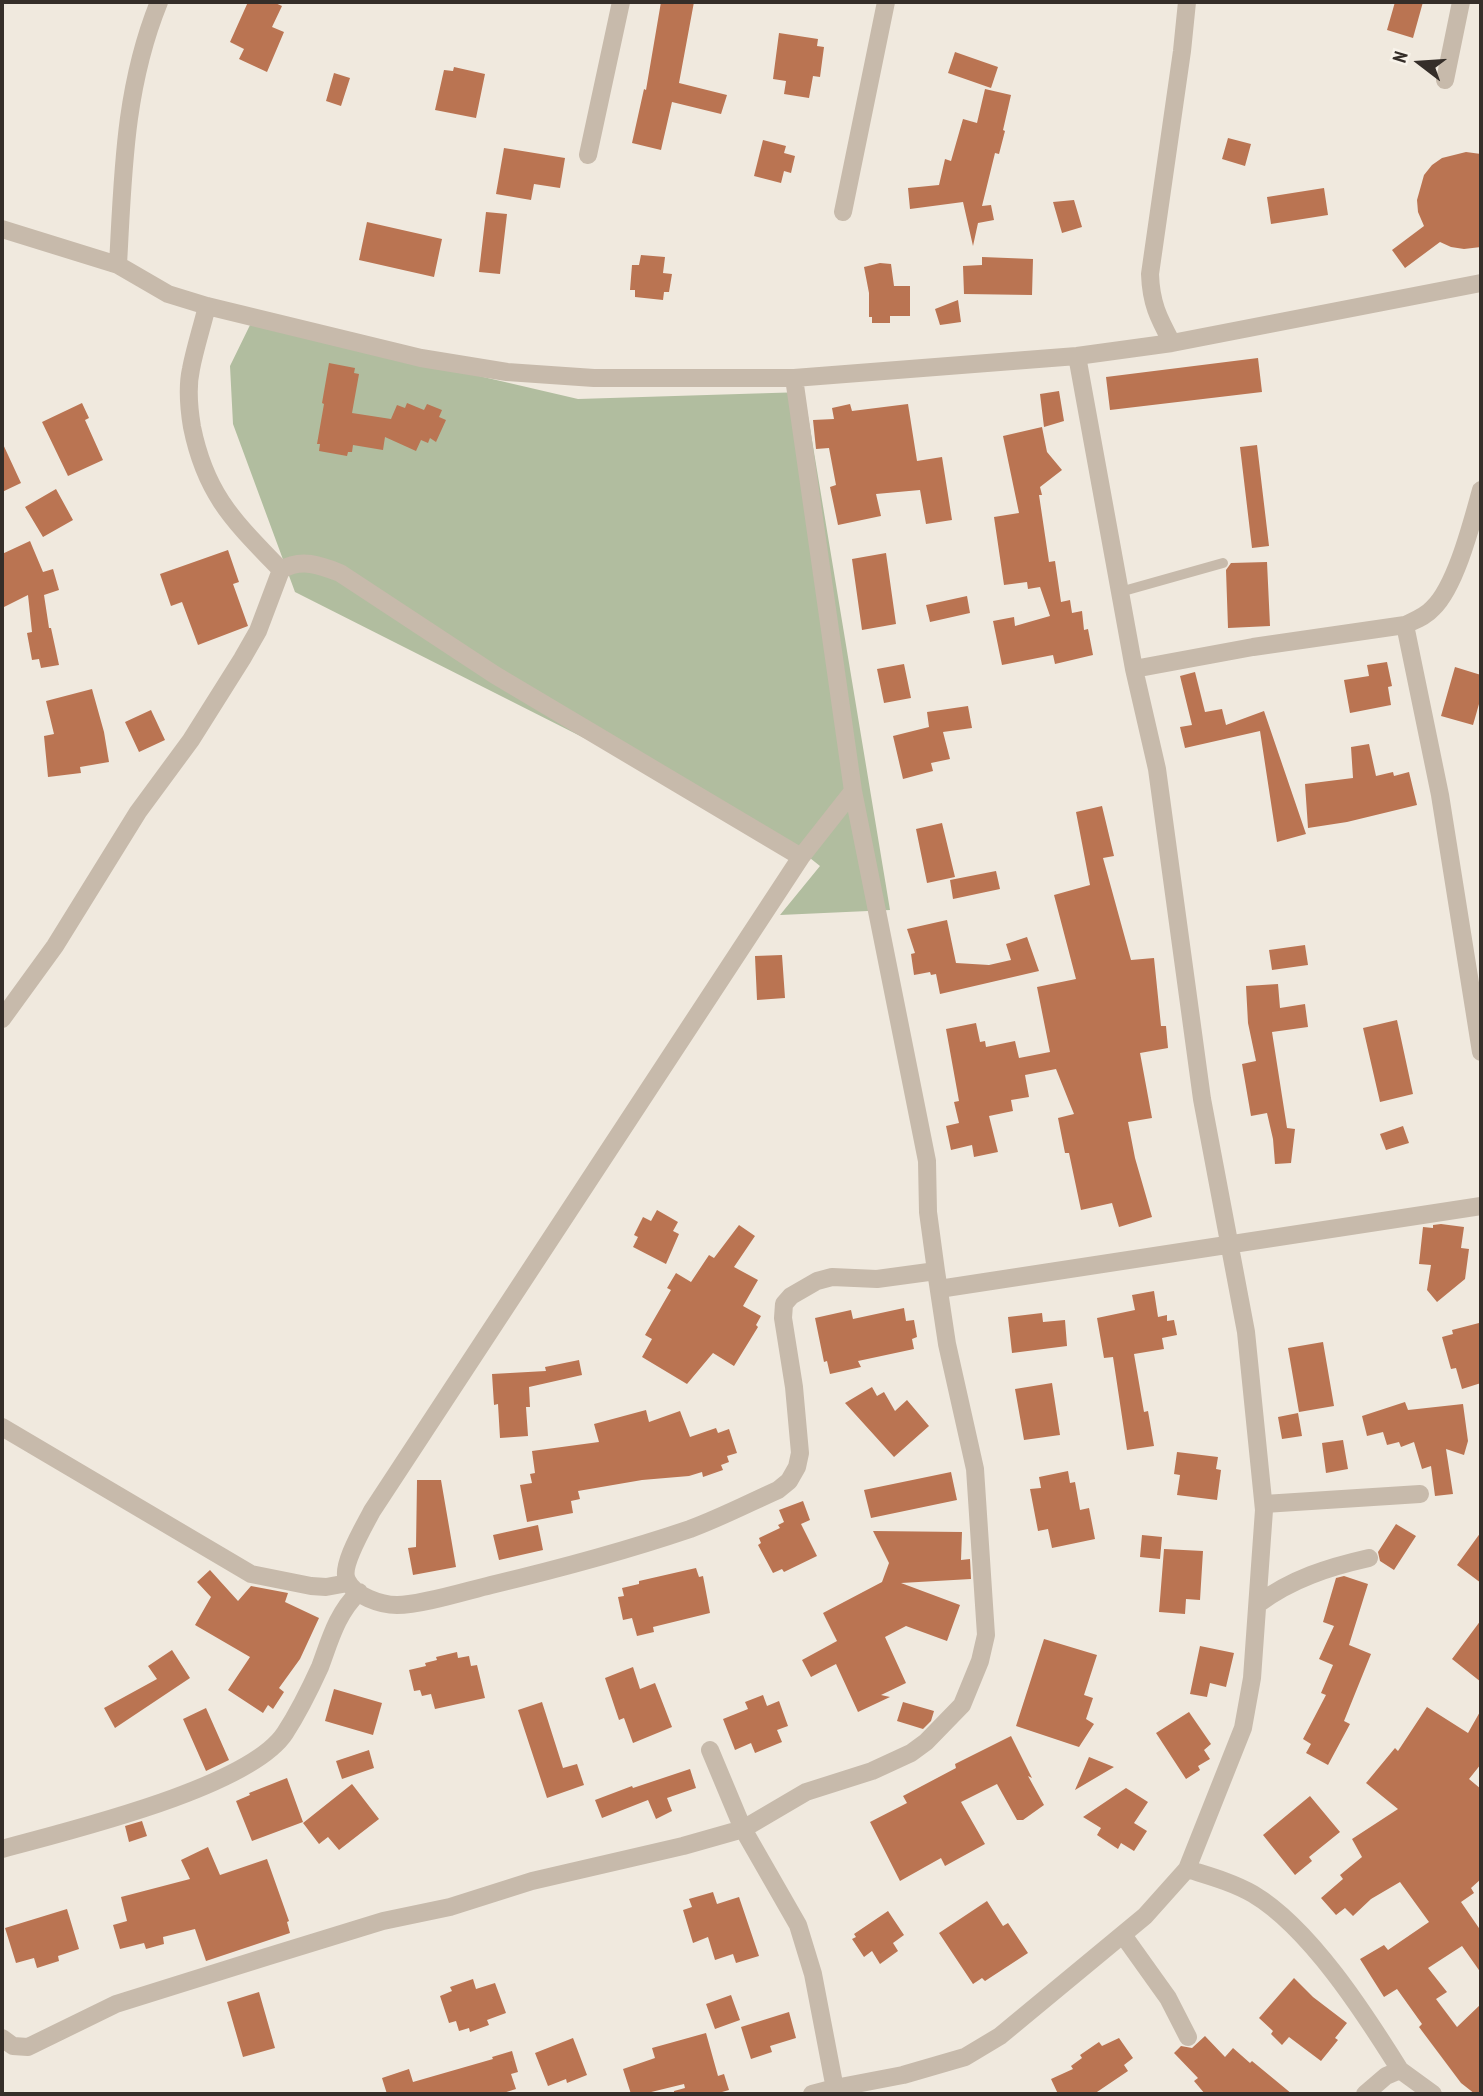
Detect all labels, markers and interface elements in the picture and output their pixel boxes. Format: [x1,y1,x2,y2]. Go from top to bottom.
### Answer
north arrow [1385,28,1455,98]
text: N [1387,48,1413,65]

